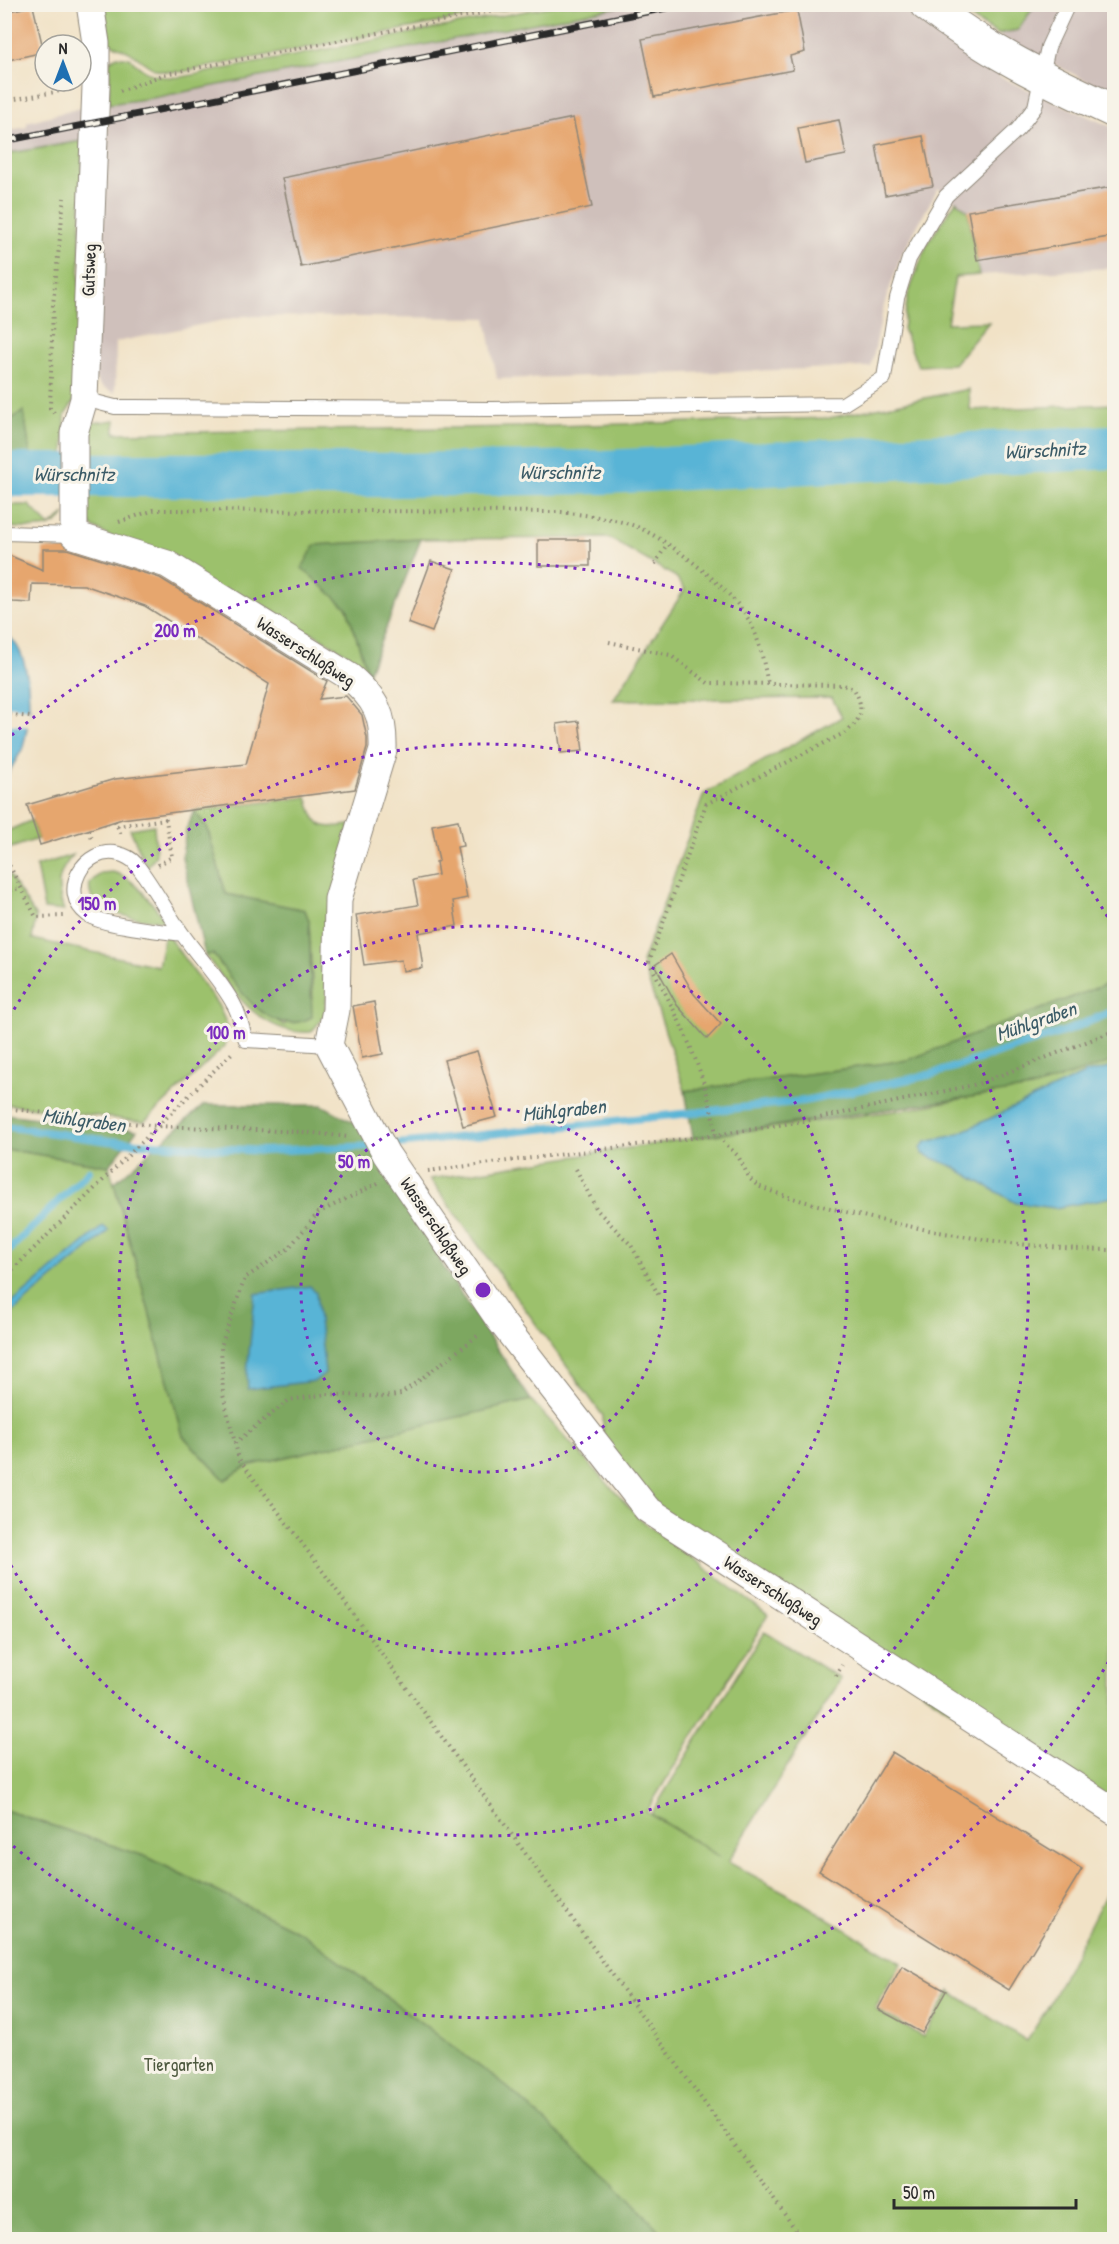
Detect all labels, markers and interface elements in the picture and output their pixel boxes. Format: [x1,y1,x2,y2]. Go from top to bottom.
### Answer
north arrow [33,33,93,93]
text: N [59,37,68,59]
street label: Gutsweg [75,243,102,297]
water label: Würschnitz [1004,434,1087,465]
water label: Würschnitz [520,458,602,485]
water label: Würschnitz [34,460,116,487]
street label: Wasserschloßweg [252,610,360,693]
text: 200 m [155,618,195,643]
text: 150 m [78,891,116,916]
water label: Mühlgraben [992,994,1082,1048]
text: 100 m [206,1020,246,1045]
water label: Mühlgraben [521,1092,609,1128]
water label: Mühlgraben [41,1101,129,1139]
text: 50 m [338,1149,370,1174]
street label: Wasserschloßweg [395,1172,478,1279]
centre of rings [473,1280,493,1300]
street label: Wasserschloßweg [719,1549,827,1632]
park label: Tiergarten [144,2052,214,2077]
scale bar [894,2172,1076,2210]
text: 50 m [903,2180,935,2205]

